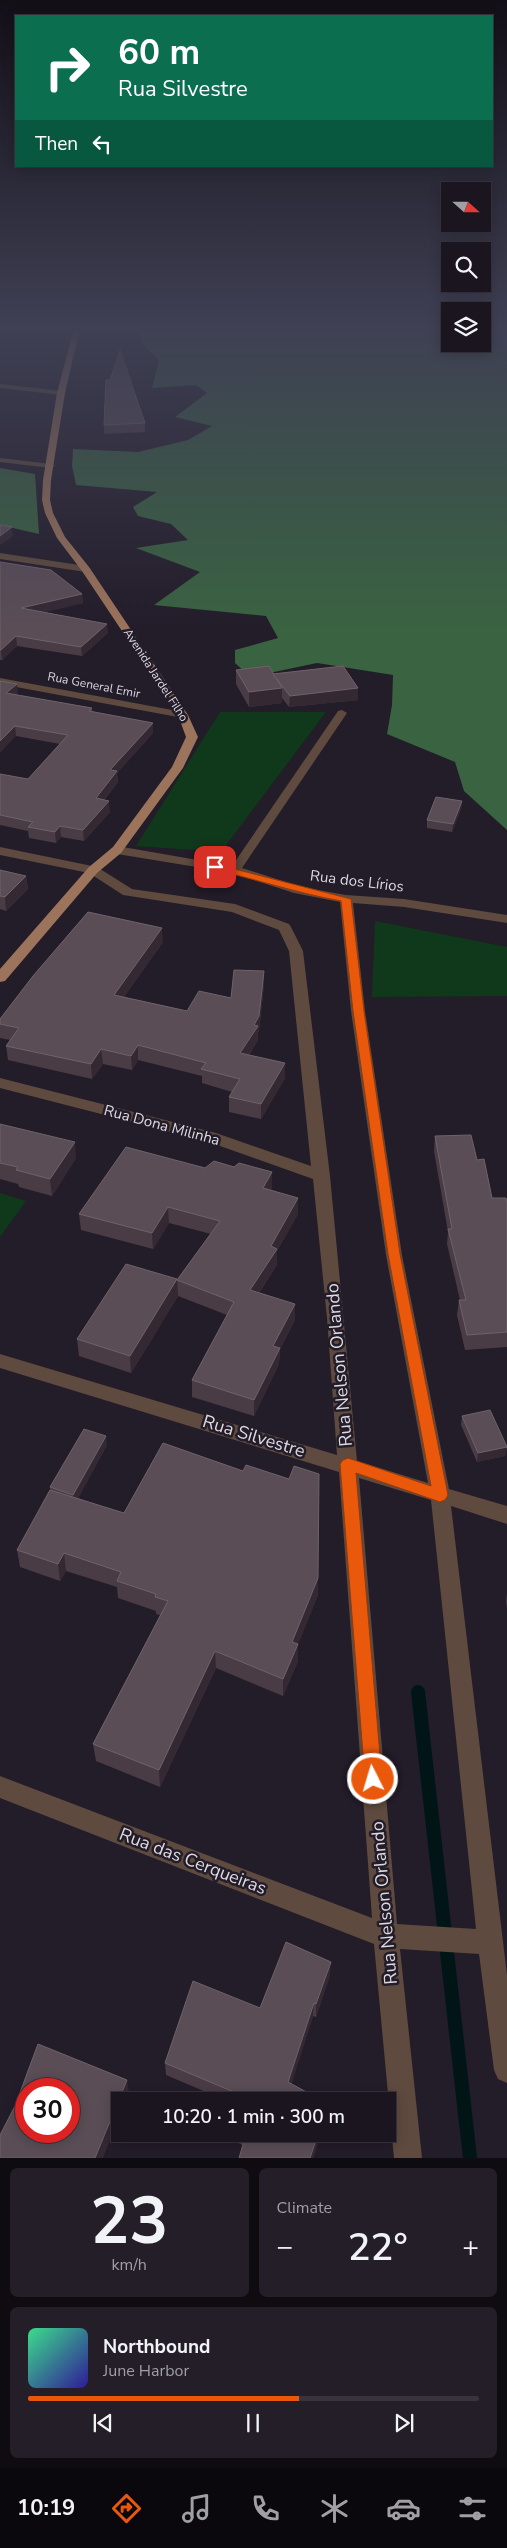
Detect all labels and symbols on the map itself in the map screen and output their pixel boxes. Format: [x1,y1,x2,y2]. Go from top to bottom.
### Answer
north arrow [441,182,491,232]
street label: Avenida Jardel Filho [120,625,192,725]
street label: Rua General Emir [46,668,142,702]
pin [194,846,236,888]
street label: Rua dos Lírios [309,865,405,897]
street label: Rua Dona Milinha [102,1100,222,1150]
street label: Rua Nelson Orlando [320,1282,358,1448]
street label: Rua Silvestre [200,1409,308,1463]
position arrow [346,1752,398,1804]
street label: Rua Nelson Orlando [365,1820,403,1986]
street label: Rua das Cerqueiras [116,1822,270,1900]
speed limit sign: 30 [15,2078,80,2143]

